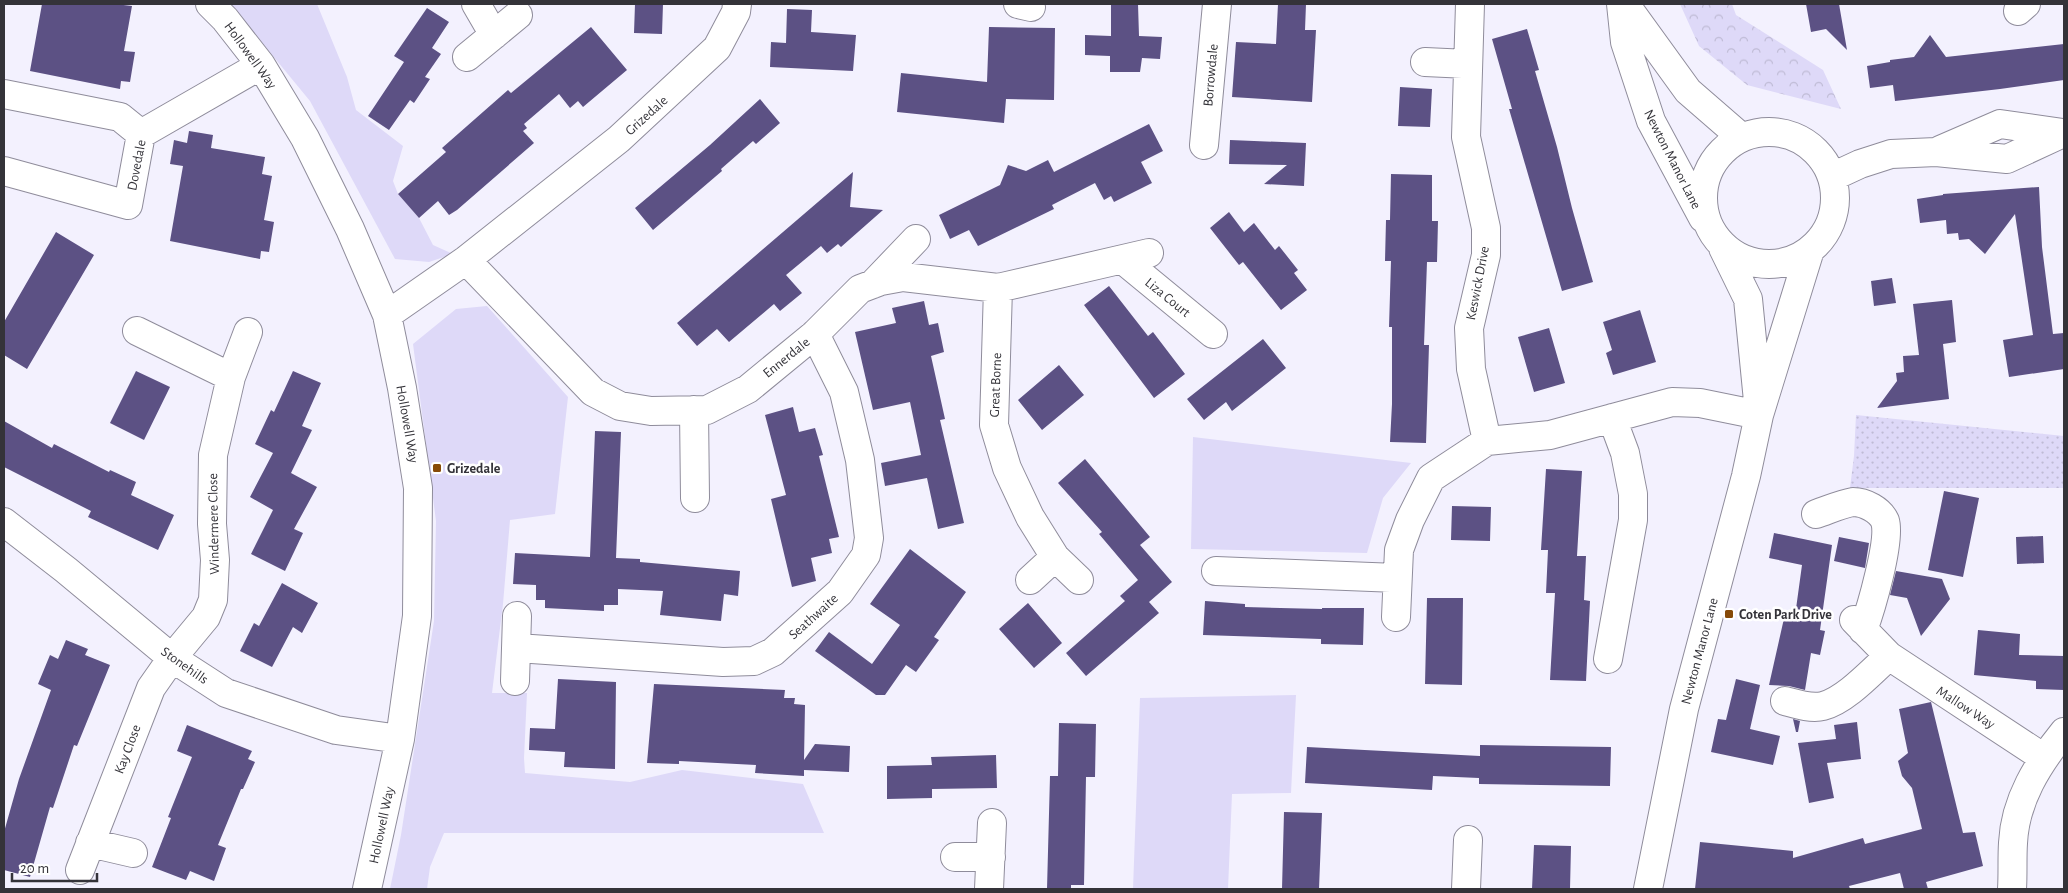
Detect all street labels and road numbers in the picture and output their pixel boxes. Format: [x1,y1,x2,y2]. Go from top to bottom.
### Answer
street label: Hollowell Way [221,20,279,92]
street label: Borrowdale [1201,43,1221,107]
street label: Grizedale [623,93,671,138]
street label: Newton Manor Lane [1641,107,1703,211]
street label: Dovedale [125,139,149,192]
street label: Keswick Drive [1464,245,1492,321]
street label: Liza Court [1142,275,1193,320]
street label: Ennerdale [761,335,813,381]
street label: Great Borne [988,352,1004,418]
street label: Hollowell Way [393,384,421,464]
street label: Windermere Close [206,473,222,575]
street label: Seathwaite [786,591,841,642]
street label: Newton Manor Lane [1679,597,1721,706]
street label: Stonehills [158,645,211,687]
street label: Mallow Way [1934,684,1997,732]
street label: Kay Close [112,723,144,776]
street label: Hollowell Way [367,785,397,865]

